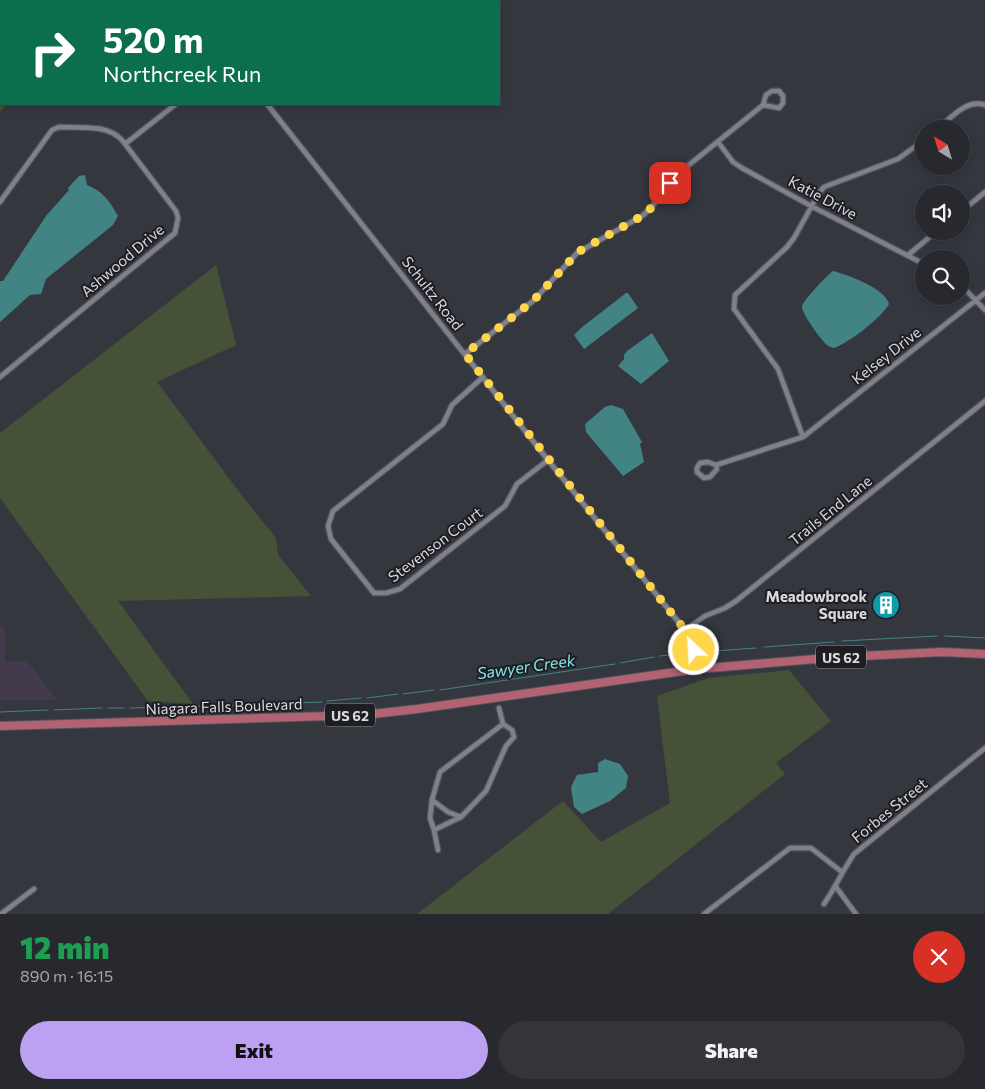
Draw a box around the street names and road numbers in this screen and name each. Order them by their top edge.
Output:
street label: Katie Drive [786,171,860,223]
street label: Ashwood Drive [77,220,167,300]
street label: Schultz Road [399,253,467,333]
street label: Kelsey Drive [848,322,924,388]
street label: Trails End Lane [785,471,875,549]
street label: Stevenson Court [384,503,486,585]
road number: US 62 [816,646,866,669]
street label: Niagara Falls Boulevard [145,694,303,718]
road number: US 62 [325,704,375,726]
street label: Forbes Street [848,774,930,846]

